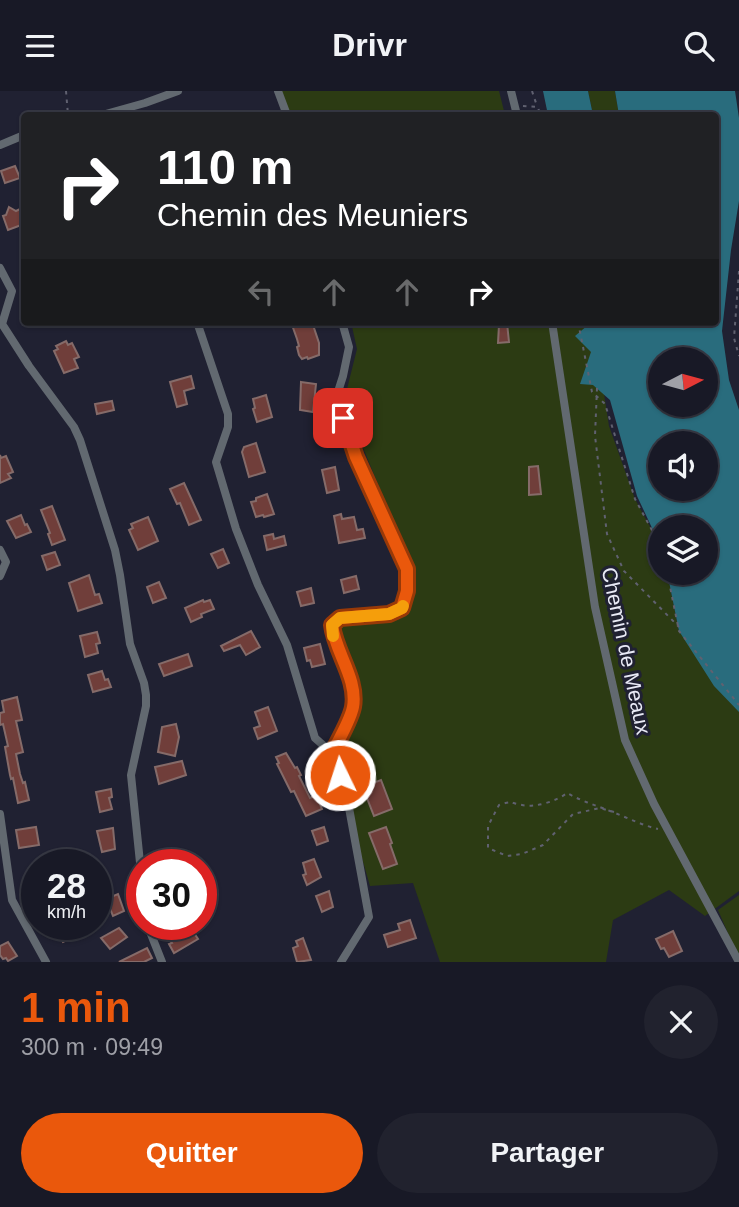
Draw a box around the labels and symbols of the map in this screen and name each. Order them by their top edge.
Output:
north arrow [648,347,718,417]
pin [313,388,373,448]
street label: Chemin de Meaux [598,565,656,737]
position arrow [303,738,377,812]
speed limit sign: 30 [126,849,217,940]

